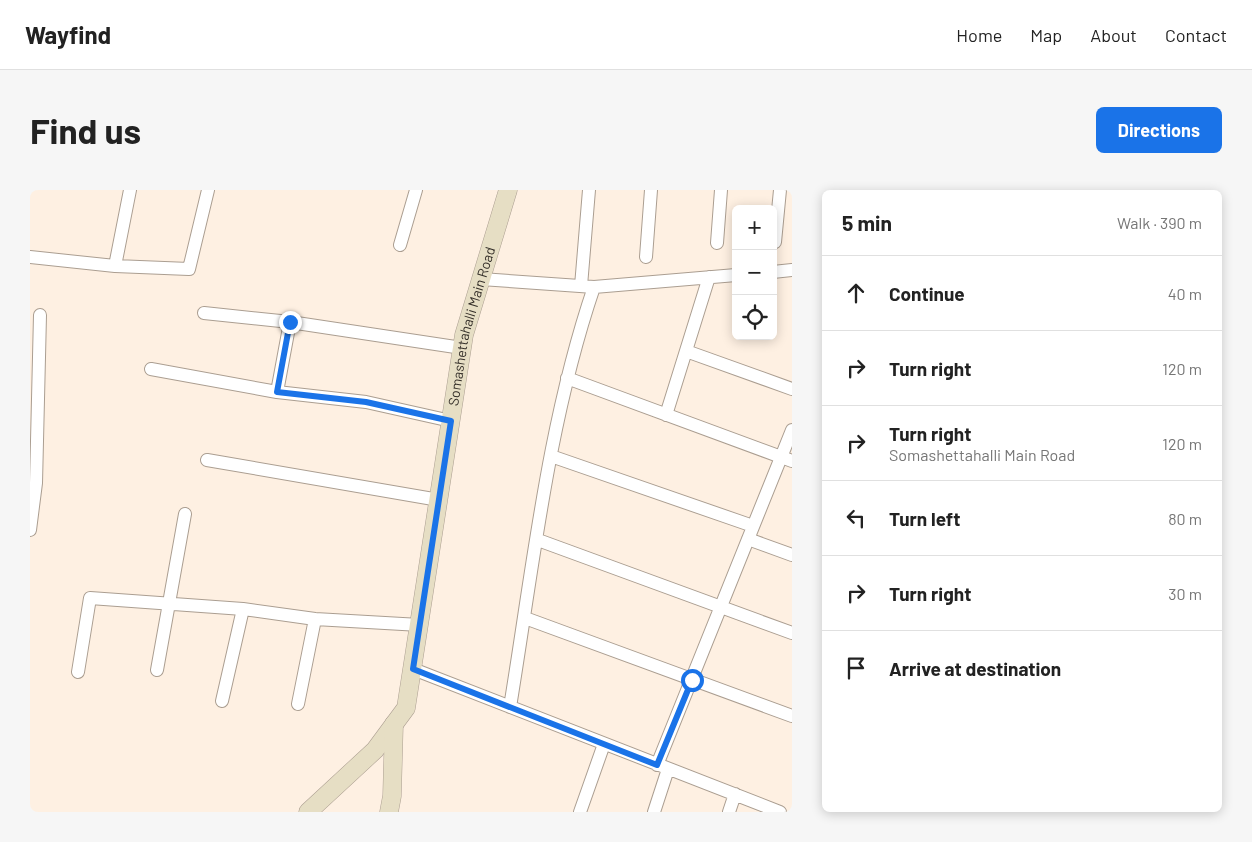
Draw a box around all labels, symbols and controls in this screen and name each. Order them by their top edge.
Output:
text: Wayfind [25,20,111,49]
text: Home [956,24,1002,46]
text: Map [1030,24,1062,46]
text: About [1090,24,1137,46]
text: Contact [1165,24,1227,46]
button: Directions [1096,107,1222,153]
text: Find us [30,109,141,151]
map controls [732,205,777,340]
button: + [732,205,777,250]
text: 5 min [842,210,892,235]
text: Walk · 390 m [1117,213,1202,232]
street label: Somashettahalli Main Road [444,245,498,407]
button: − [732,250,777,295]
icon: ahead [842,279,870,307]
text: Continue [889,282,965,305]
text: 40 m [1168,284,1202,303]
button: locate [732,295,777,340]
route end [279,311,302,334]
icon: right [842,354,870,382]
text: Turn right [889,357,971,380]
text: 120 m [1162,359,1202,378]
text: Turn right [889,422,971,445]
icon: right [842,429,870,457]
text: 120 m [1162,434,1202,453]
text: Somashettahalli Main Road [889,445,1075,464]
icon: left [842,504,870,532]
text: Turn left [889,507,960,530]
text: 80 m [1168,509,1202,528]
icon: right [842,579,870,607]
text: Turn right [889,582,971,605]
text: 30 m [1168,584,1202,603]
icon: arrive [842,654,870,682]
text: Arrive at destination [889,657,1061,680]
route start [681,669,704,692]

